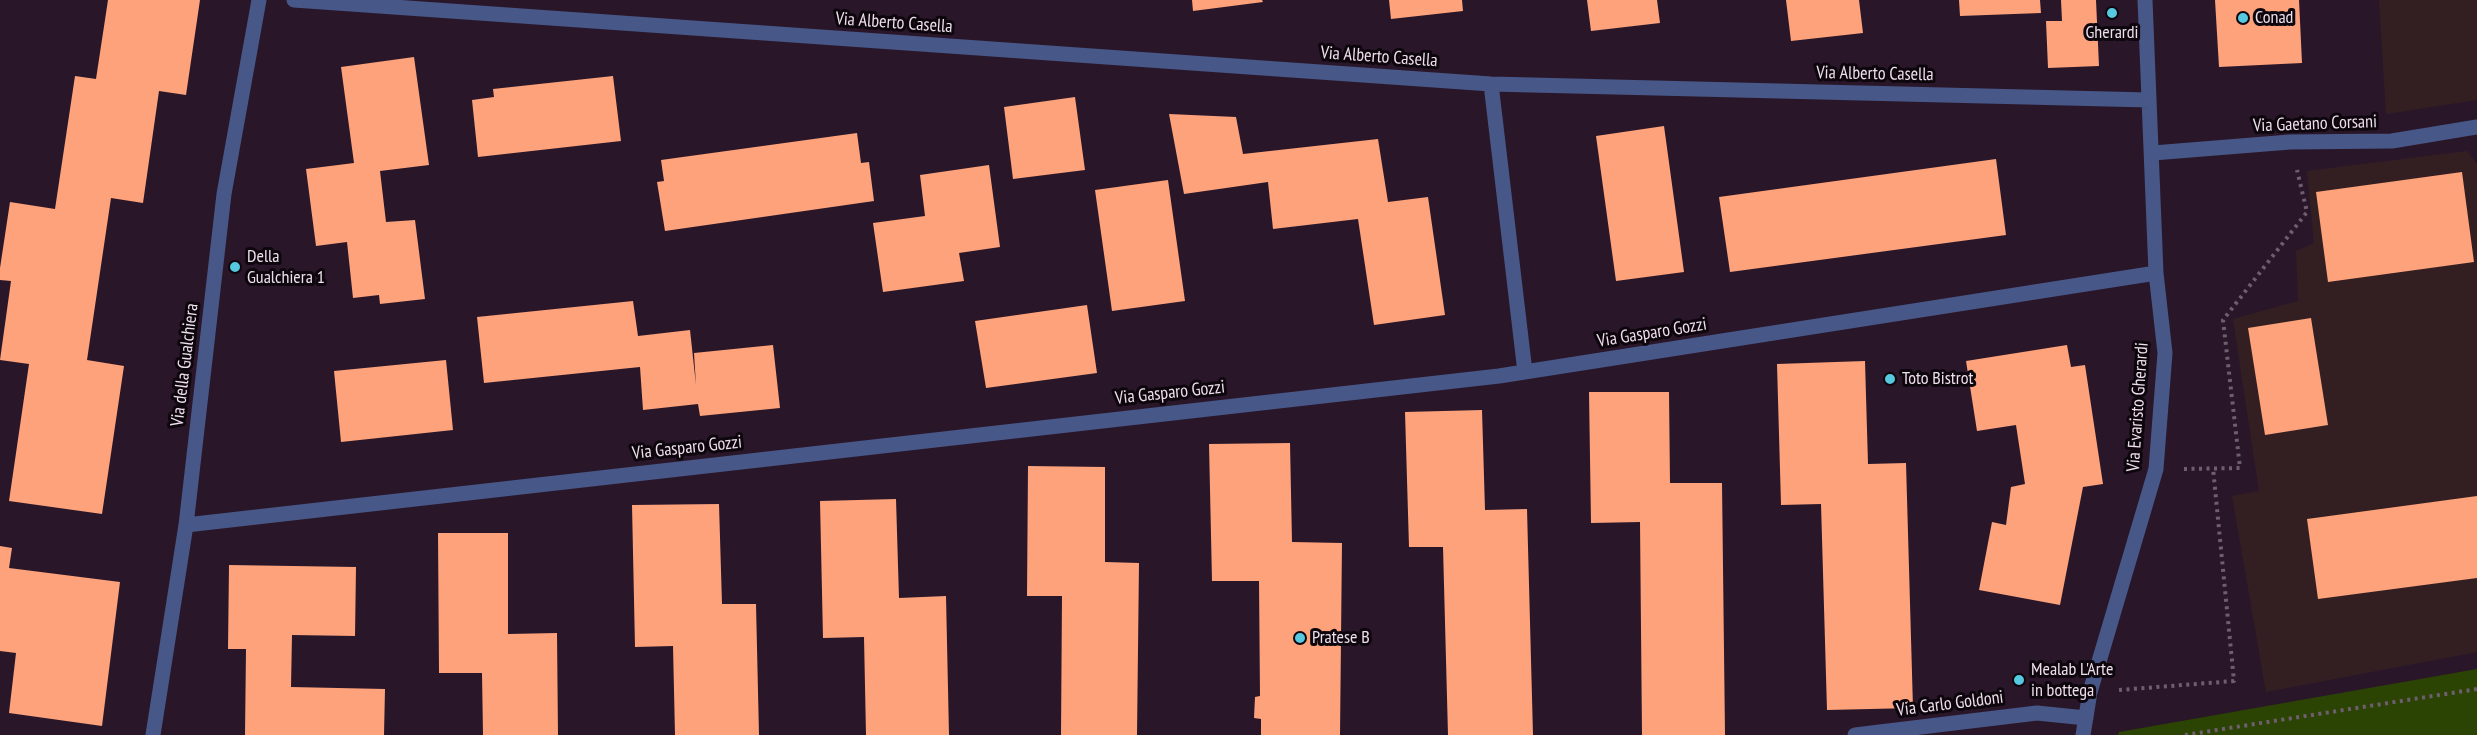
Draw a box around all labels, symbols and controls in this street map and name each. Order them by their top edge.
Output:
marker: Gherardi [2105,6,2119,20]
place label: Conad [2255,7,2293,29]
street label: Via Alberto Casella [835,8,953,38]
marker: Conad [2236,11,2250,25]
place label: Gherardi [2086,22,2138,44]
street label: Via Alberto Casella [1320,42,1438,72]
street label: Via Alberto Casella [1816,62,1934,86]
street label: Via Gaetano Corsani [2253,111,2377,137]
place label: Della Gualchiera 1 [247,246,325,288]
marker: Della Gualchiera 1 [228,260,242,274]
street label: Via della Gualchiera [167,302,203,428]
street label: Via Gasparo Gozzi [1596,314,1708,352]
street label: Via Evaristo Gherardi [2123,342,2153,472]
place label: Toto Bistrot [1902,368,1973,390]
marker: Toto Bistrot [1883,372,1897,386]
street label: Via Gasparo Gozzi [1114,376,1226,410]
street label: Via Gasparo Gozzi [631,431,743,465]
place label: Pratese B [1312,627,1370,649]
marker: Pratese B [1293,631,1307,645]
place label: Mealab L'Arte in bottega [2031,659,2113,702]
marker: Mealab L'Arte in bottega [2012,673,2026,687]
street label: Via Carlo Goldoni [1895,687,2005,721]

